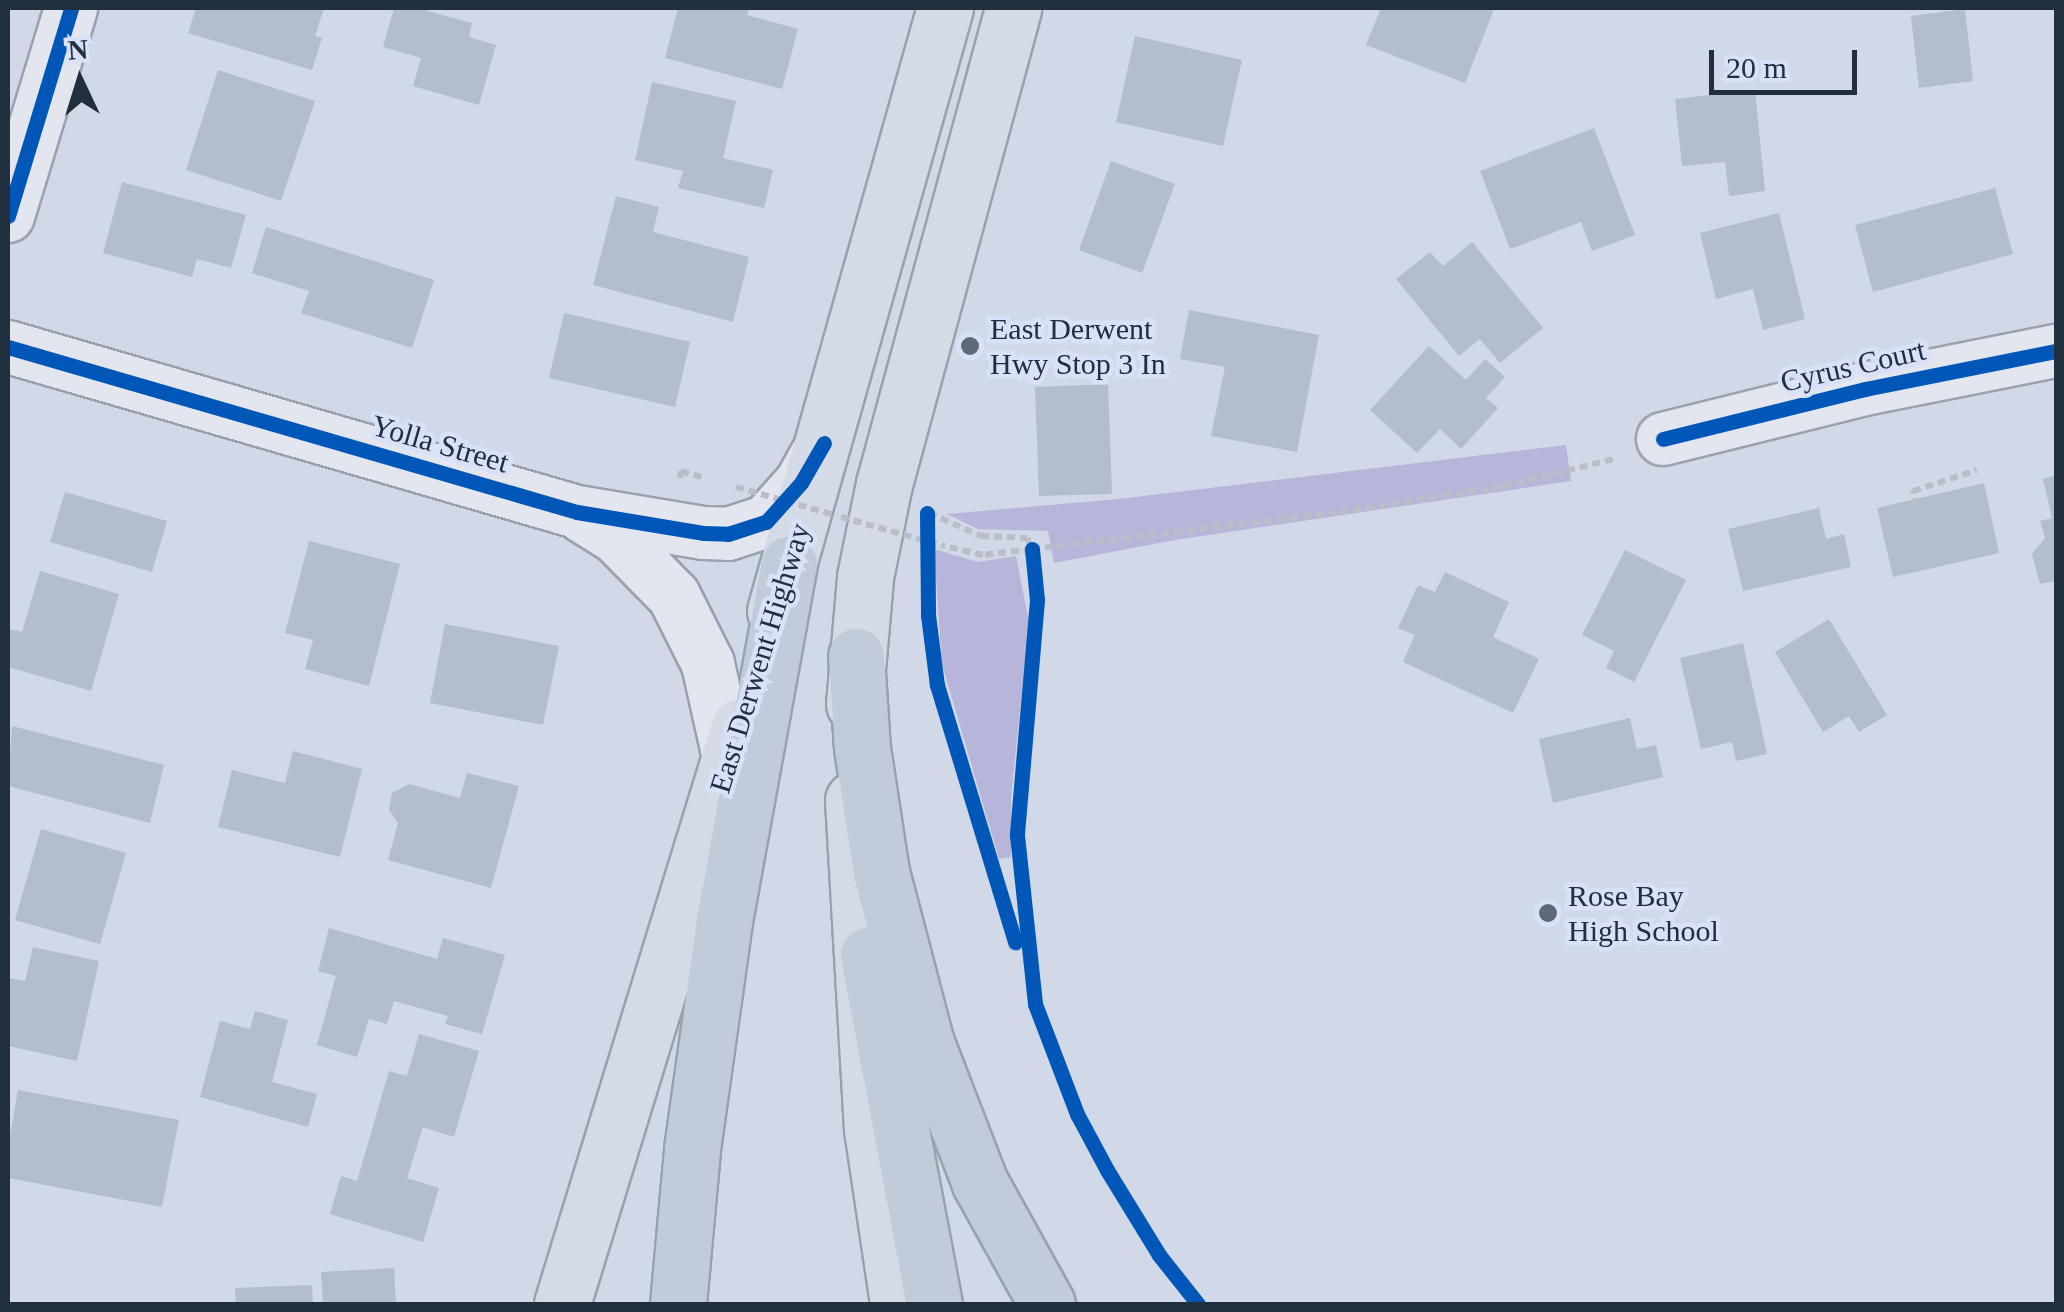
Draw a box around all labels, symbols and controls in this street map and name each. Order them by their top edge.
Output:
north arrow [30,30,130,130]
scale bar [1714,30,1862,92]
text: N [67,33,89,66]
text: 20 m [1726,51,1787,84]
place label: East Derwent Hwy Stop 3 In [990,311,1166,382]
street label: Cyrus Court [1777,332,1929,400]
marker: East Derwent Hwy Stop 3 In [959,335,981,357]
street label: Yolla Street [367,407,513,481]
street label: East Derwent Highway [702,519,818,797]
place label: Rose Bay High School [1568,878,1719,948]
marker: Rose Bay High School [1537,902,1559,924]

